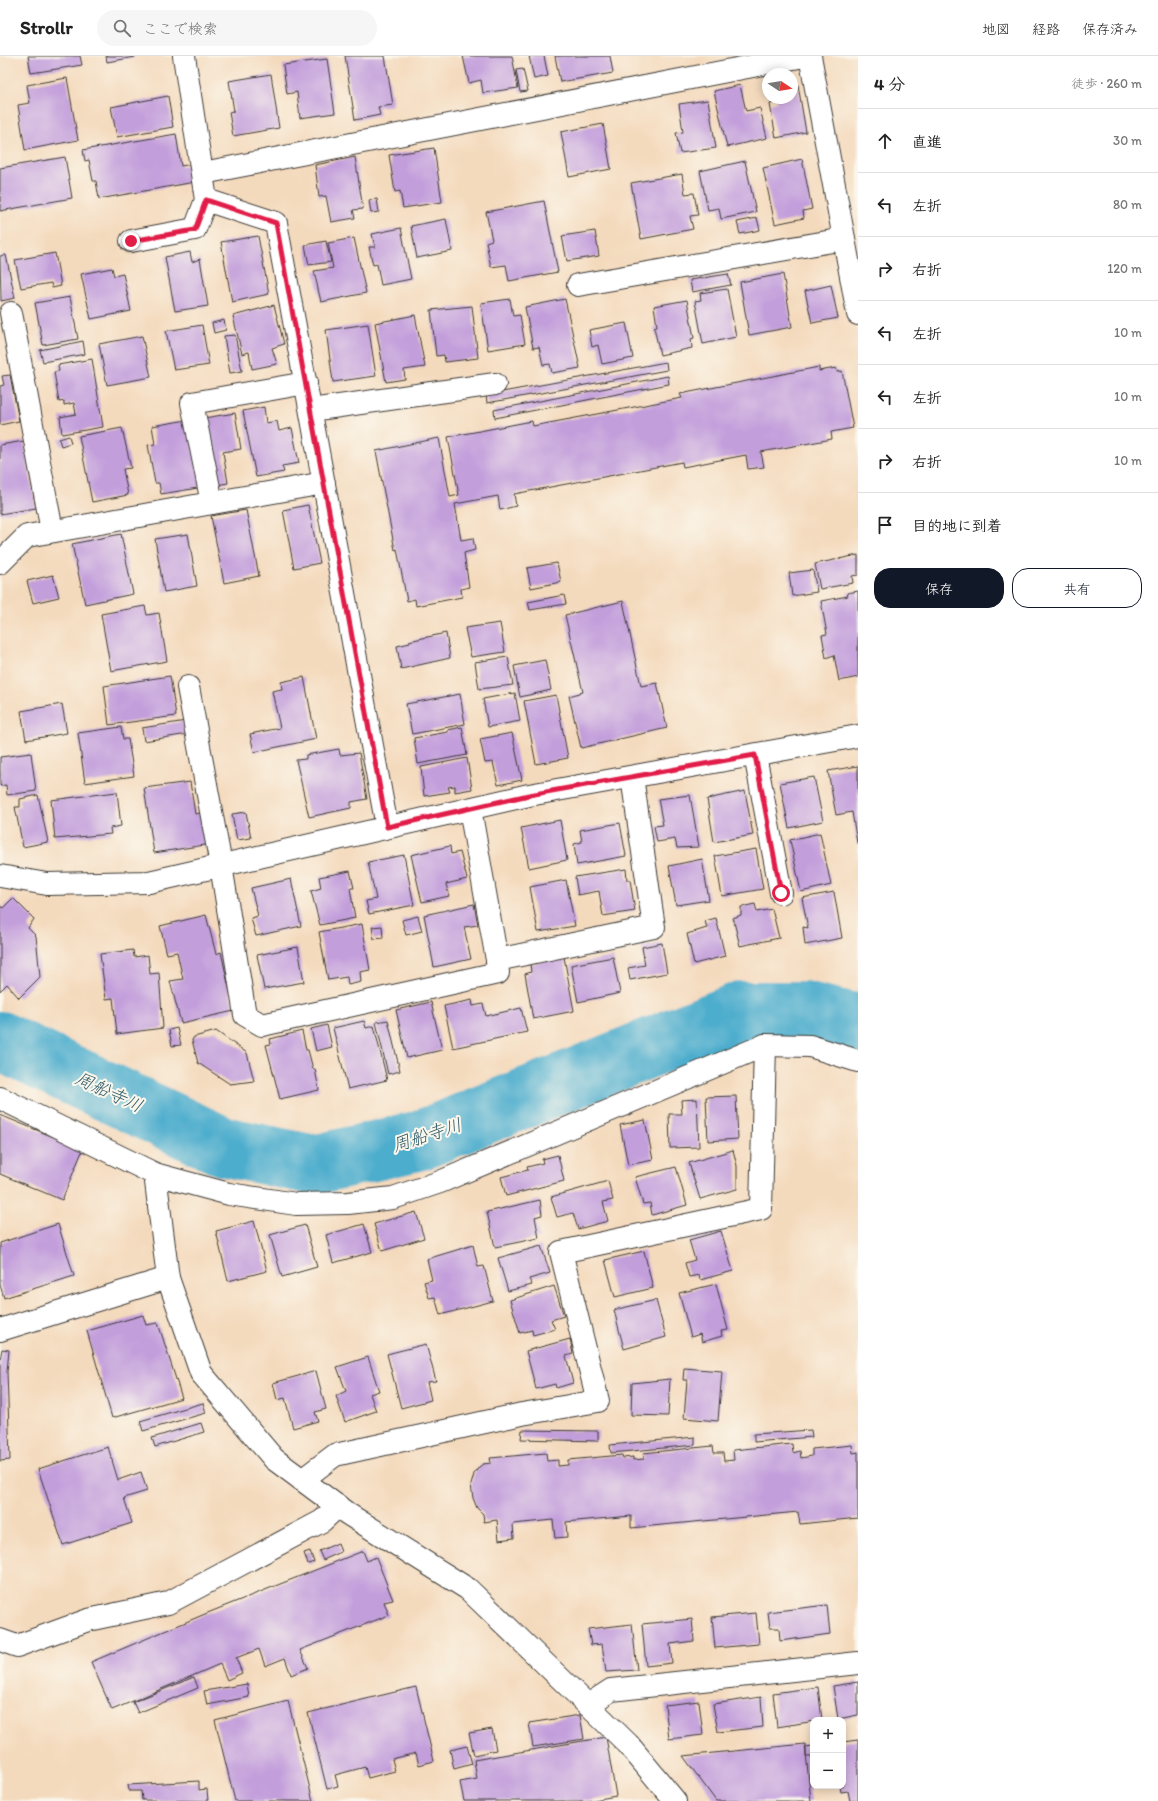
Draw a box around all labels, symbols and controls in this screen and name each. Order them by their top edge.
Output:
search box [97,10,377,46]
text: Strollr [20,16,73,39]
icon: search [111,17,133,39]
text: ここで検索 [143,20,218,38]
text: 地図 [982,21,1010,38]
text: 経路 [1032,21,1060,38]
text: 保存済み [1082,21,1138,38]
north arrow [762,68,798,104]
text: 4 分 [874,74,905,94]
text: 徒歩 · 260 m [1071,76,1142,91]
icon: ahead [874,130,896,152]
text: 直進 [912,133,942,151]
text: 30 m [1113,133,1142,148]
icon: left [874,194,896,216]
text: 左折 [912,197,942,215]
text: 80 m [1113,197,1142,212]
route end [122,232,140,250]
icon: right [874,258,896,280]
text: 右折 [912,261,942,279]
text: 120 m [1107,261,1142,276]
icon: left [874,322,896,344]
text: 左折 [912,325,942,343]
text: 10 m [1114,325,1142,340]
icon: left [874,386,896,408]
text: 左折 [912,389,942,407]
text: 10 m [1114,389,1142,404]
icon: right [874,450,896,472]
text: 右折 [912,453,942,471]
text: 10 m [1114,453,1142,468]
icon: arrive [874,514,896,536]
text: 目的地に到着 [912,517,1002,535]
button: 保存 [874,568,1004,608]
button: 共有 [1012,568,1142,608]
route start [772,884,790,902]
water label: 周船寺川 [72,1067,146,1117]
water label: 周船寺川 [389,1113,465,1157]
map controls [810,1717,846,1789]
button: + [810,1717,846,1753]
button: − [810,1753,846,1789]

